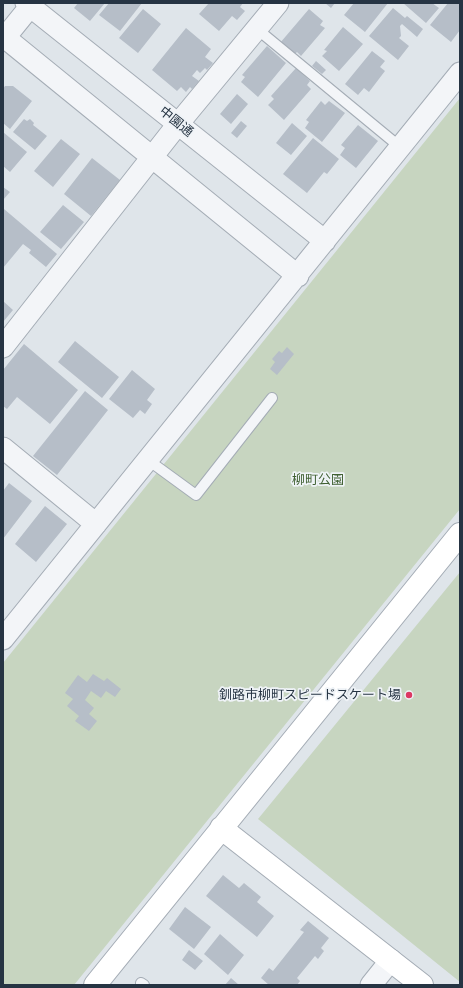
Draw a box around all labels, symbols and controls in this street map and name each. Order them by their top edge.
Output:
street label: 中園通 [156,104,196,140]
park label: 柳町公園 [292,472,344,488]
place label: 釧路市柳町スピードスケート場 [219,687,401,703]
marker: 釧路市柳町スピードスケート場 [404,690,414,700]

